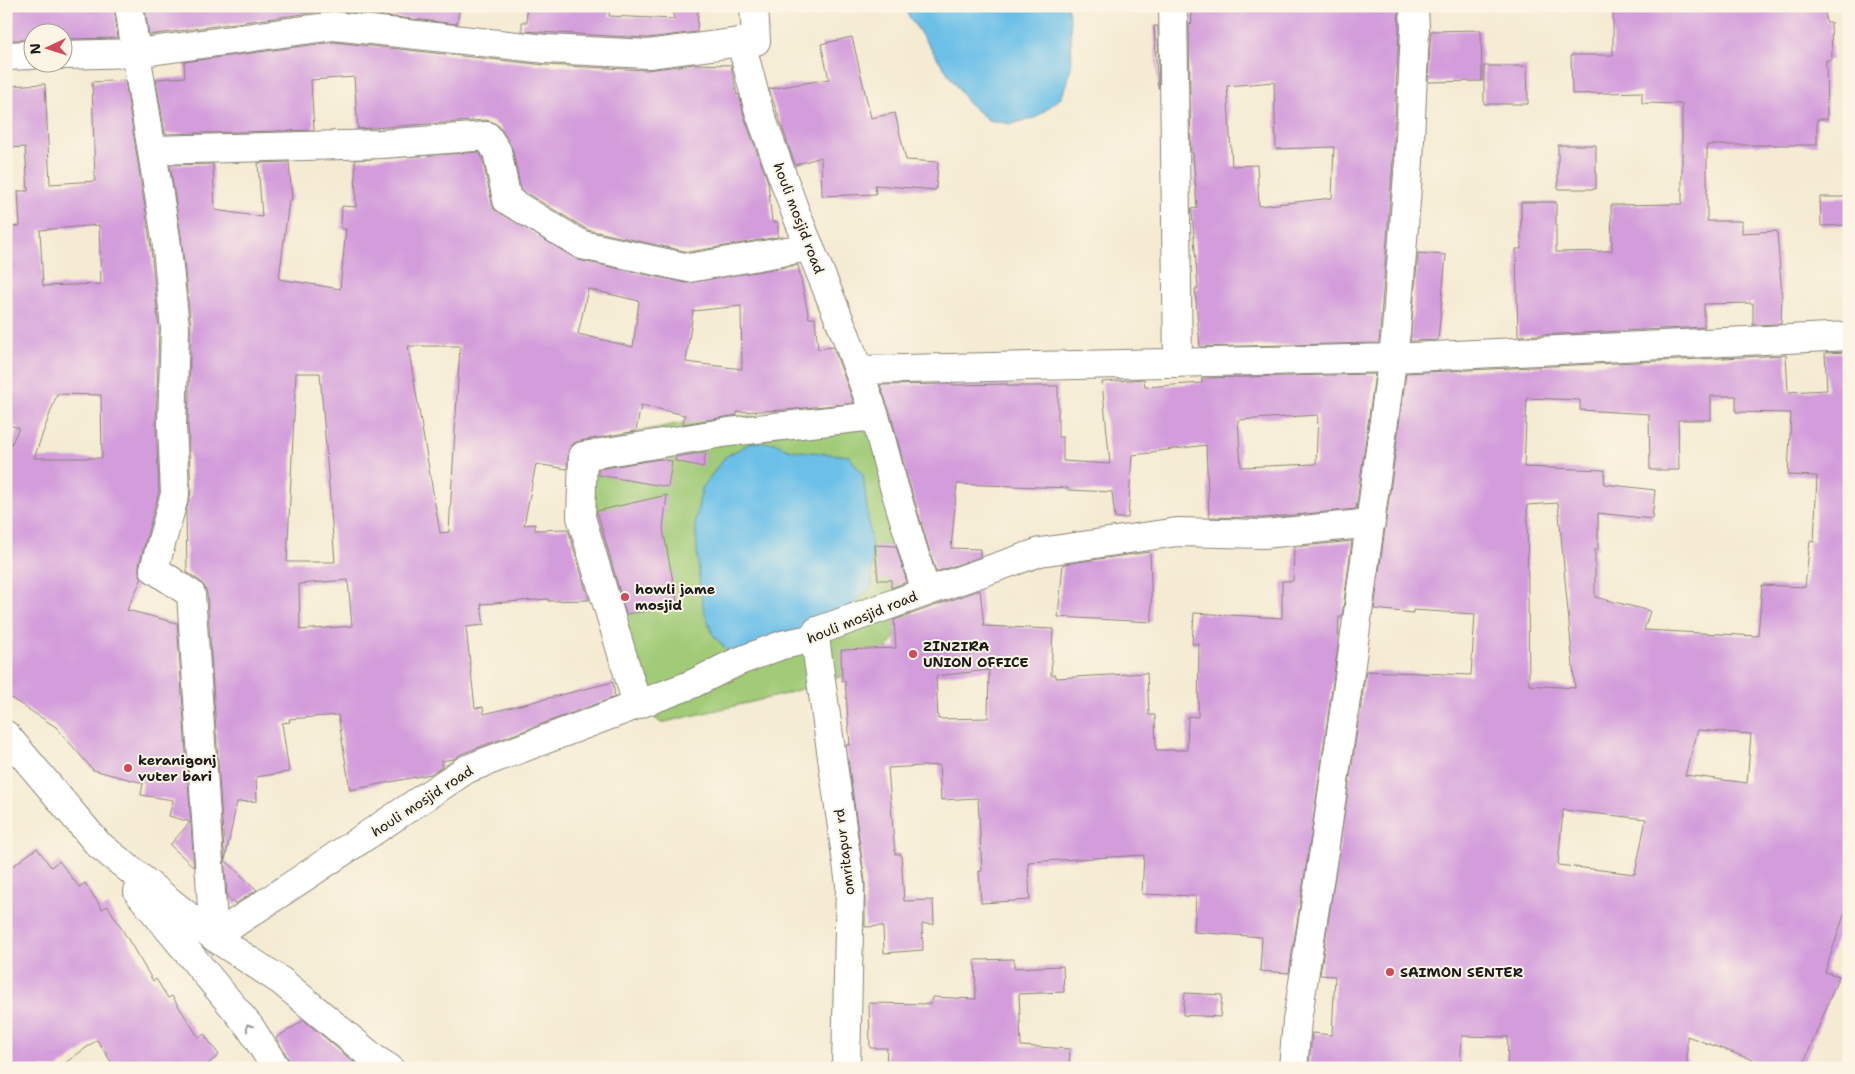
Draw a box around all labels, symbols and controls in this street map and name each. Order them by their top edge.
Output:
north arrow [22,22,72,72]
text: N [26,43,44,55]
street label: houli mosjid road [769,160,829,276]
place label: howli jame mosjid [635,580,715,614]
street label: houli mosjid road [804,587,920,647]
marker: howli jame mosjid [619,591,631,603]
place label: ZINZIRA UNION OFFICE [923,637,1029,671]
marker: ZINZIRA UNION OFFICE [907,648,919,660]
place label: keranigonj vuter bari [138,751,216,785]
street label: houli mosjid road [368,761,476,841]
marker: keranigonj vuter bari [122,762,134,774]
street label: omritapur rd [830,808,858,896]
place label: SAIMON SENTER [1400,963,1524,981]
marker: SAIMON SENTER [1384,966,1396,978]
one-way arrow [247,1024,255,1033]

